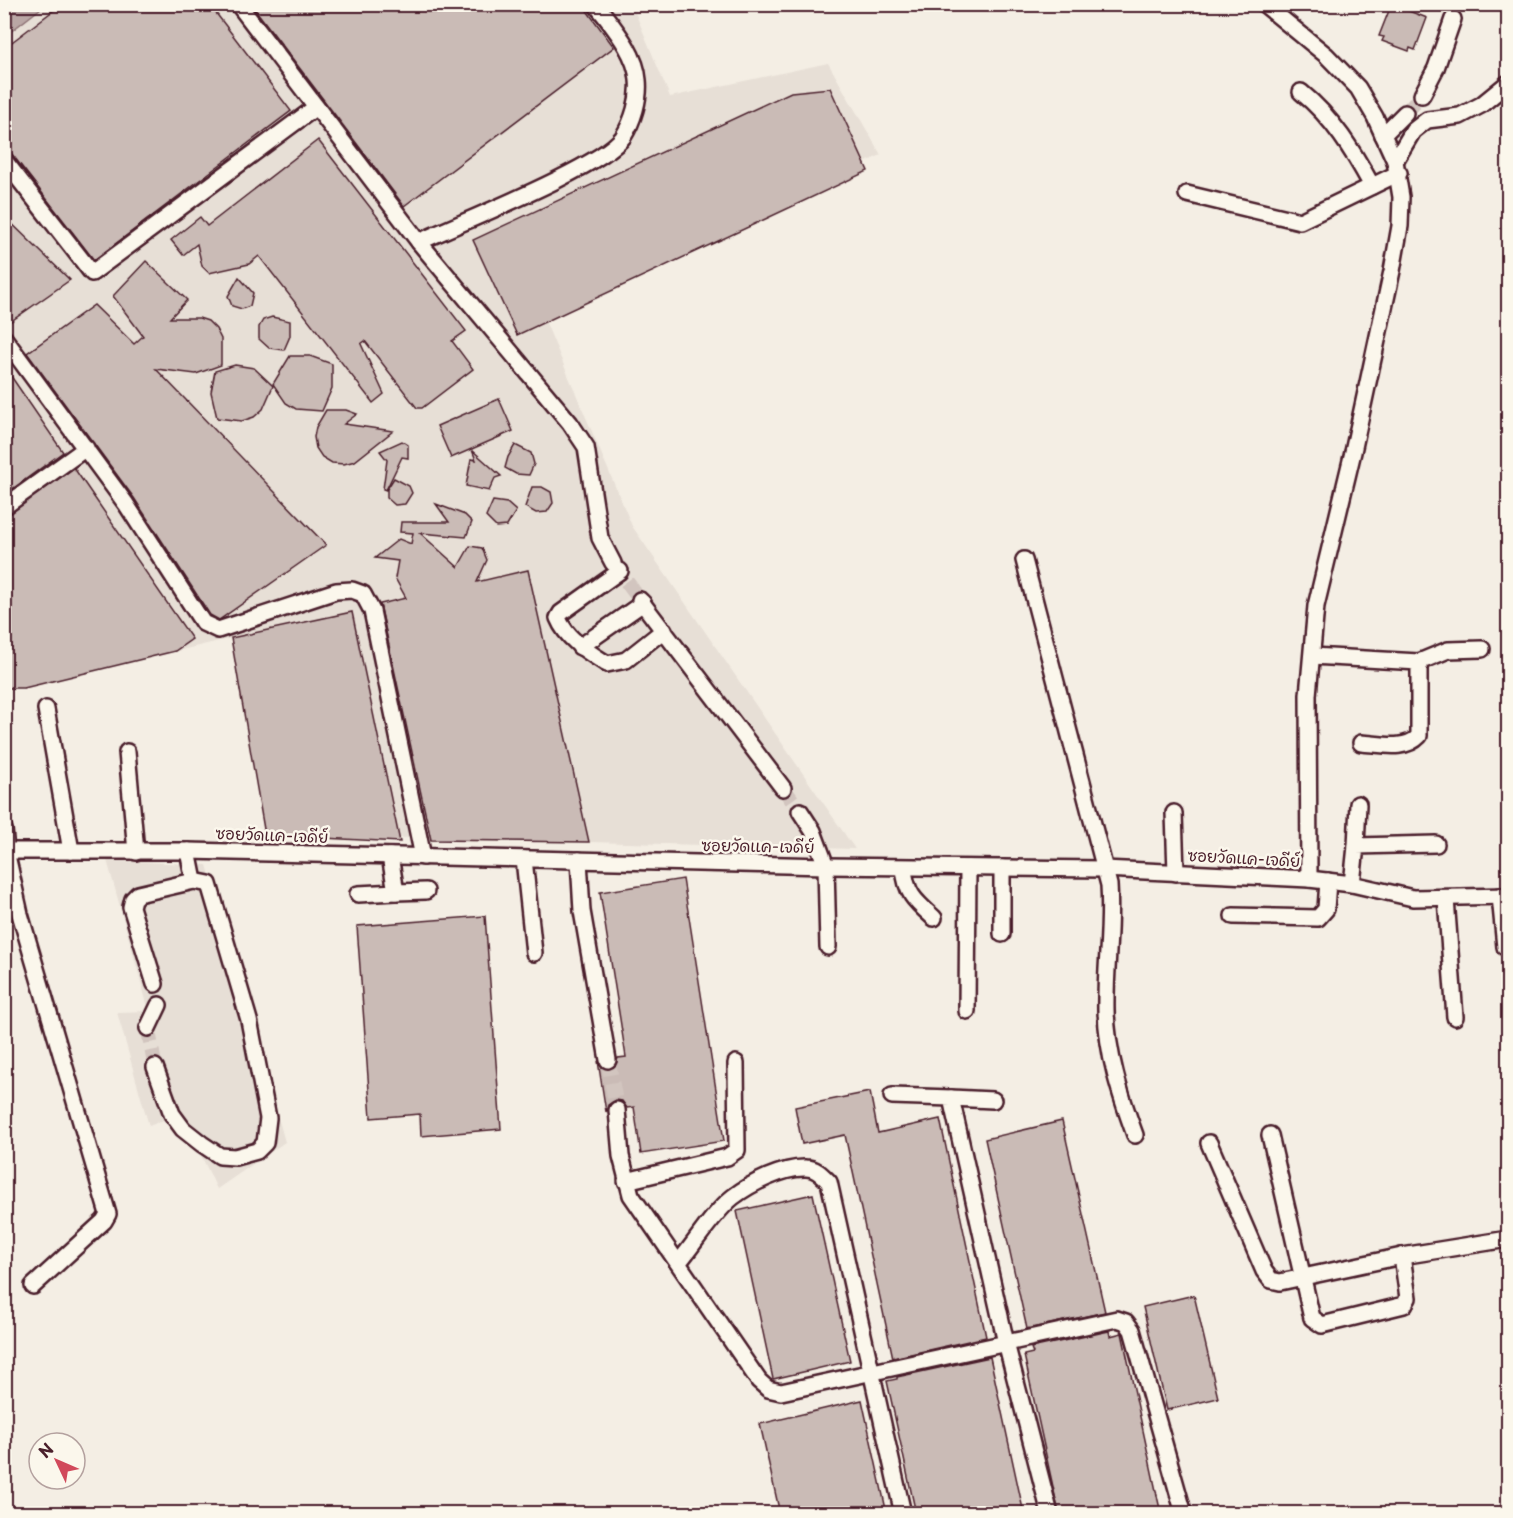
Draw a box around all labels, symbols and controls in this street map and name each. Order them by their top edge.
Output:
street label: ซอยวัดแค-เจดีย์ [215,820,329,848]
street label: ซอยวัดแค-เจดีย์ [701,832,815,858]
street label: ซอยวัดแค-เจดีย์ [1187,842,1301,872]
north arrow [27,1431,87,1491]
text: N [32,1437,59,1463]

